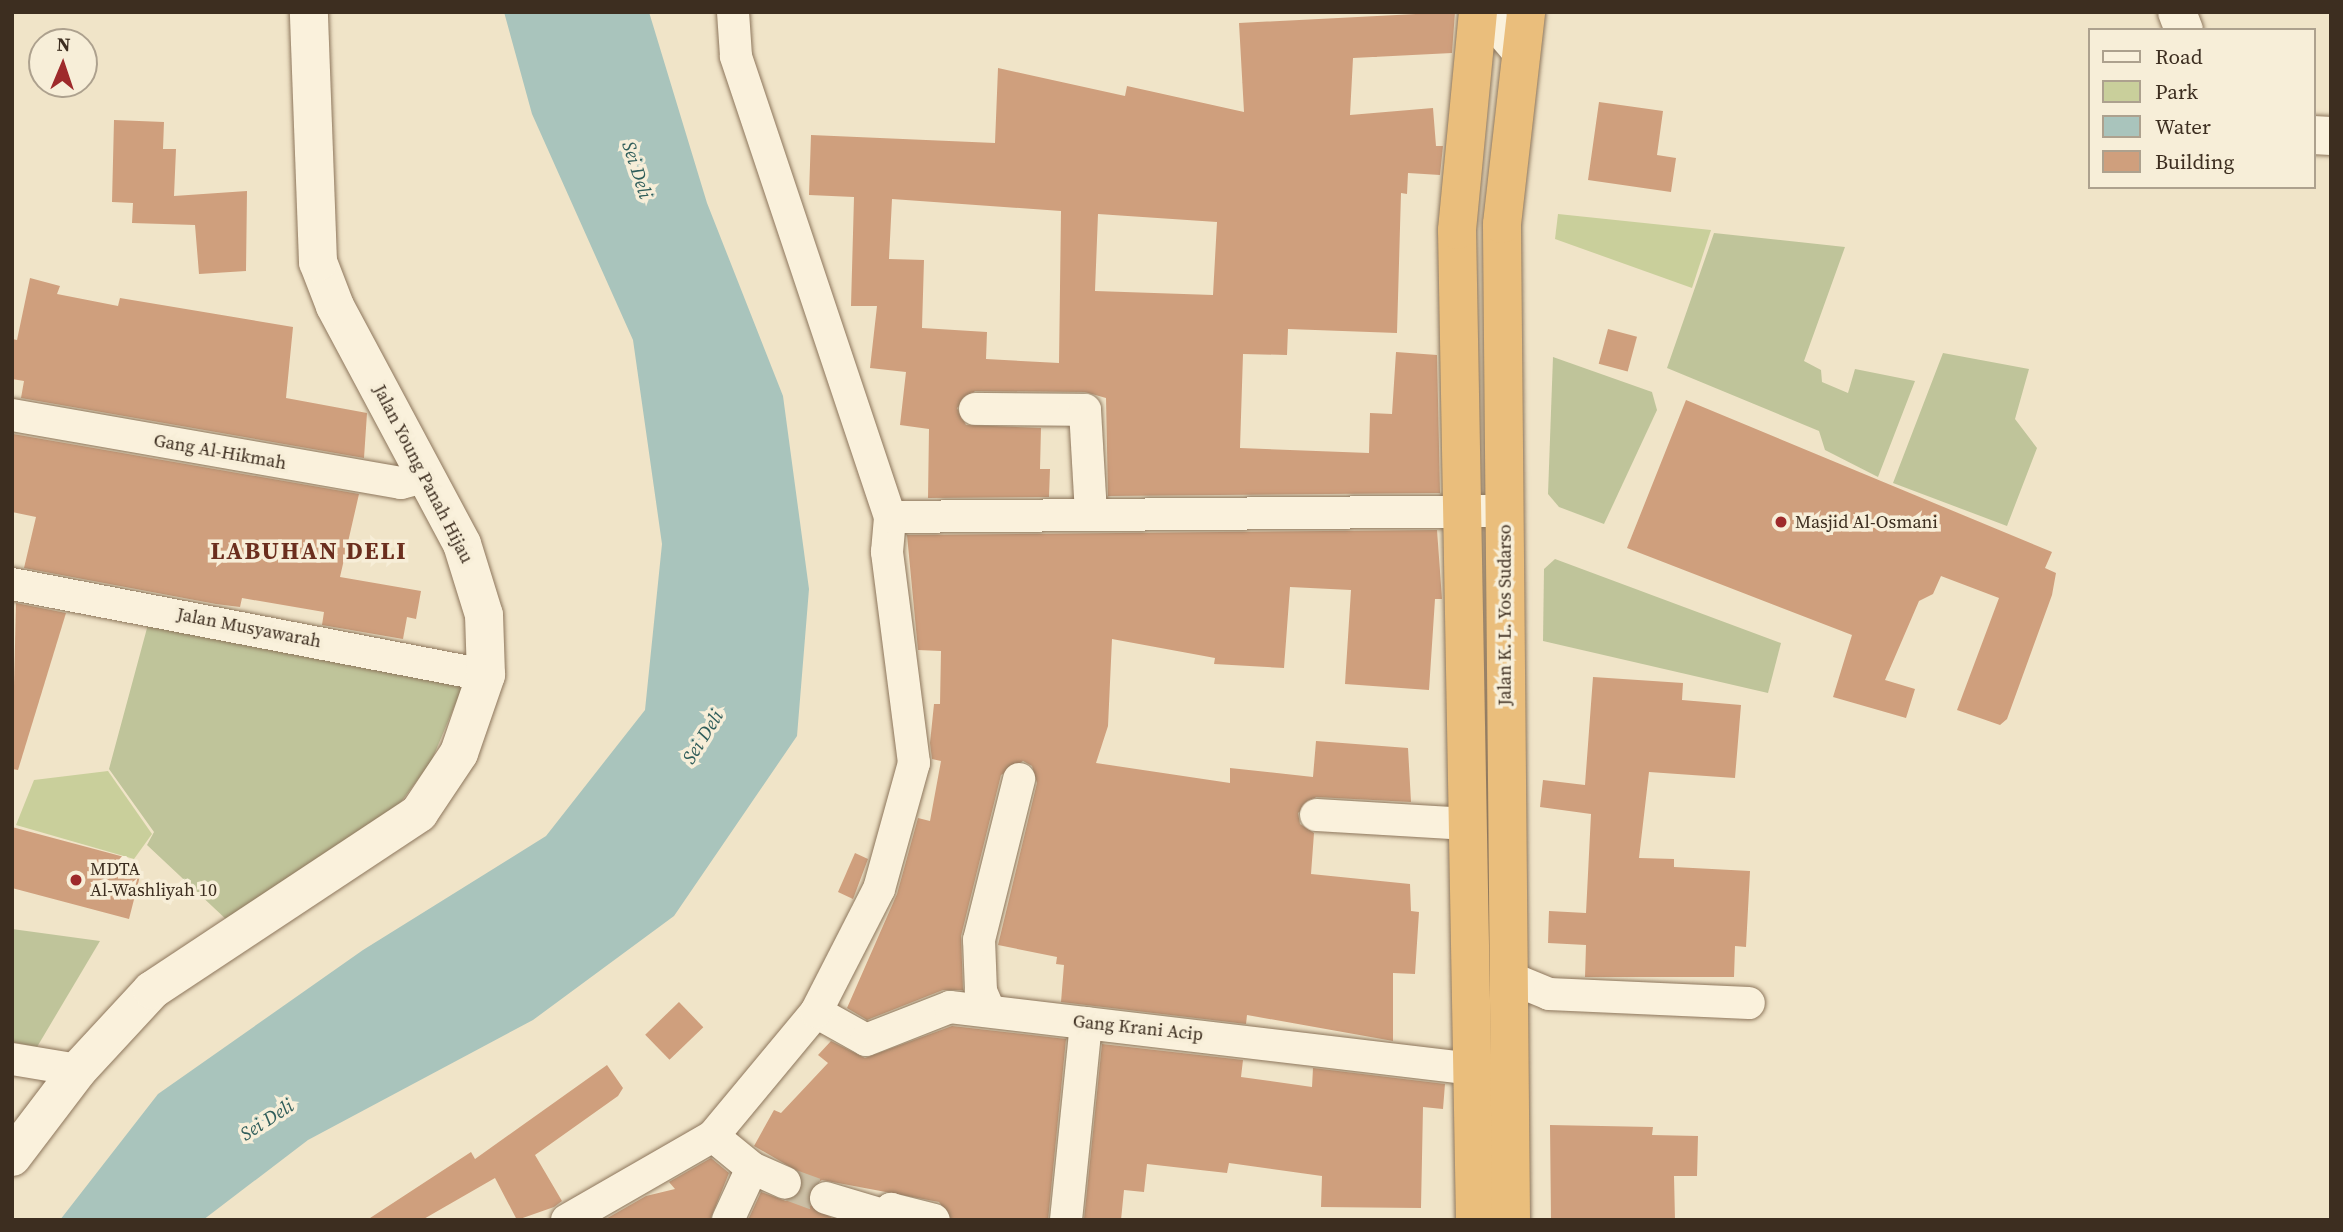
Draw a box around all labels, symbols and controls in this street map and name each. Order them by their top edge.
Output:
north arrow [28,28,98,98]
legend [2088,28,2315,189]
text: N [56,31,71,57]
text: Road [2155,42,2203,71]
text: Park [2155,77,2198,106]
text: Water [2155,112,2211,141]
water label: Sei Deli [617,138,657,202]
text: Building [2155,147,2234,176]
street label: Jalan Young Panah Hijau [368,381,478,567]
street label: Gang Al-Hikmah [152,430,288,474]
place label: Masjid Al-Osmani [1795,511,1938,533]
marker: Masjid Al-Osmani [1773,514,1789,530]
street label: Jalan K. L. Yos Sudarso [1494,524,1516,706]
district label: LABUHAN DELI [212,537,406,565]
street label: Jalan Musyawarah [175,603,323,653]
water label: Sei Deli [678,706,728,768]
place label: MDTA Al-Washliyah 10 [90,859,217,902]
marker: MDTA Al-Washliyah 10 [68,872,84,888]
street label: Gang Krani Acip [1072,1010,1204,1046]
water label: Sei Deli [236,1094,298,1146]

